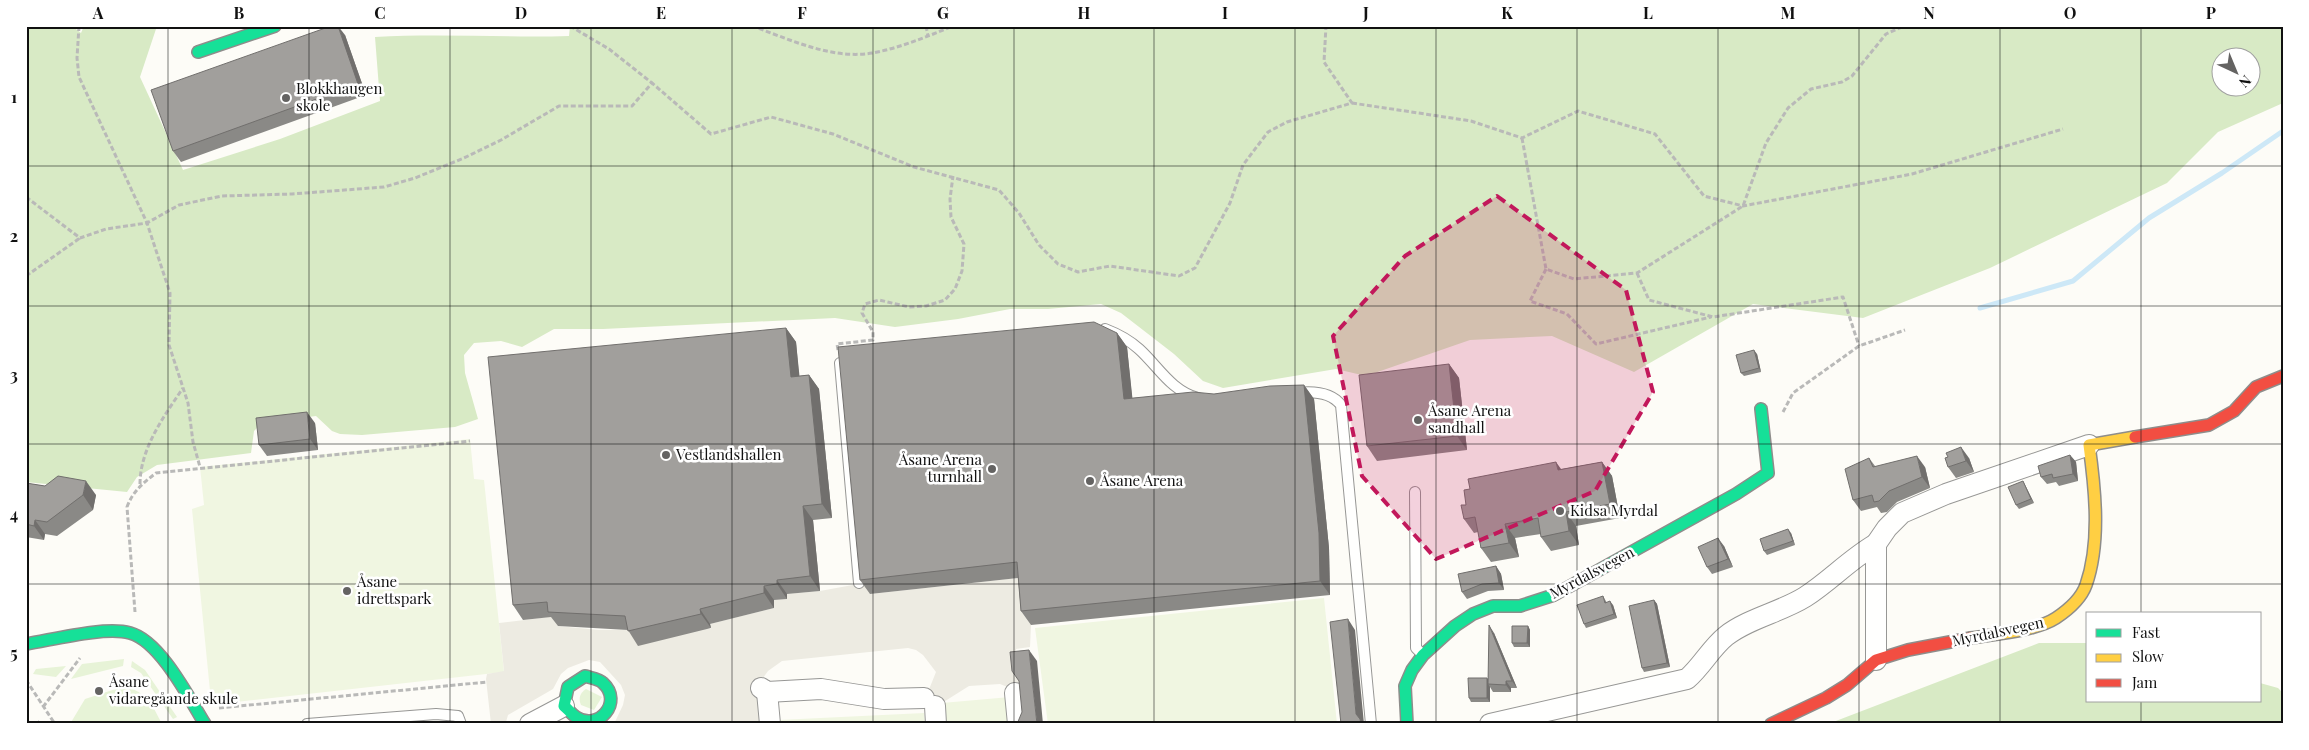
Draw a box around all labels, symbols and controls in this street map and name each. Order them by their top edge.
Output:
text: A [92,2,104,23]
text: B [234,2,245,23]
text: C [374,2,386,23]
text: D [515,2,527,23]
text: E [656,2,666,23]
text: F [797,2,807,23]
text: G [937,2,949,23]
text: H [1078,2,1091,23]
text: I [1222,2,1228,23]
text: J [1362,2,1369,23]
text: K [1501,2,1513,23]
text: L [1643,2,1653,23]
text: M [1781,2,1796,23]
text: N [1923,2,1935,23]
text: O [2064,2,2076,23]
text: P [2206,2,2216,23]
north arrow [2212,48,2262,98]
text: N [2235,71,2256,92]
place label: Blokkhaugen skole [296,78,382,115]
text: 1 [11,86,17,107]
marker: Blokkhaugen skole [280,92,292,104]
text: 2 [10,225,18,246]
text: 3 [10,364,18,385]
place label: Åsane Arena sandhall [1427,400,1512,437]
marker: Åsane Arena sandhall [1412,414,1424,426]
place label: Vestlandshallen [675,444,782,464]
marker: Vestlandshallen [660,449,672,461]
place label: Åsane Arena turnhall [898,449,983,486]
marker: Åsane Arena turnhall [986,463,998,475]
place label: Åsane Arena [1099,470,1184,490]
marker: Åsane Arena [1084,475,1096,487]
place label: Kidsa Myrdal [1570,500,1658,520]
text: 4 [10,503,18,524]
marker: Kidsa Myrdal [1554,505,1566,517]
street label: Myrdalsvegen [1546,541,1637,603]
place label: Åsane idrettspark [356,571,432,608]
marker: Åsane idrettspark [341,585,353,597]
street label: Myrdalsvegen [1950,612,2045,650]
legend [2086,612,2262,702]
text: Fast [2132,622,2161,642]
text: 5 [10,642,18,663]
text: Slow [2132,646,2164,666]
place label: Åsane vidaregåande skule [108,671,238,708]
text: Jam [2131,672,2158,692]
marker: Åsane vidaregåande skule [93,685,105,697]

